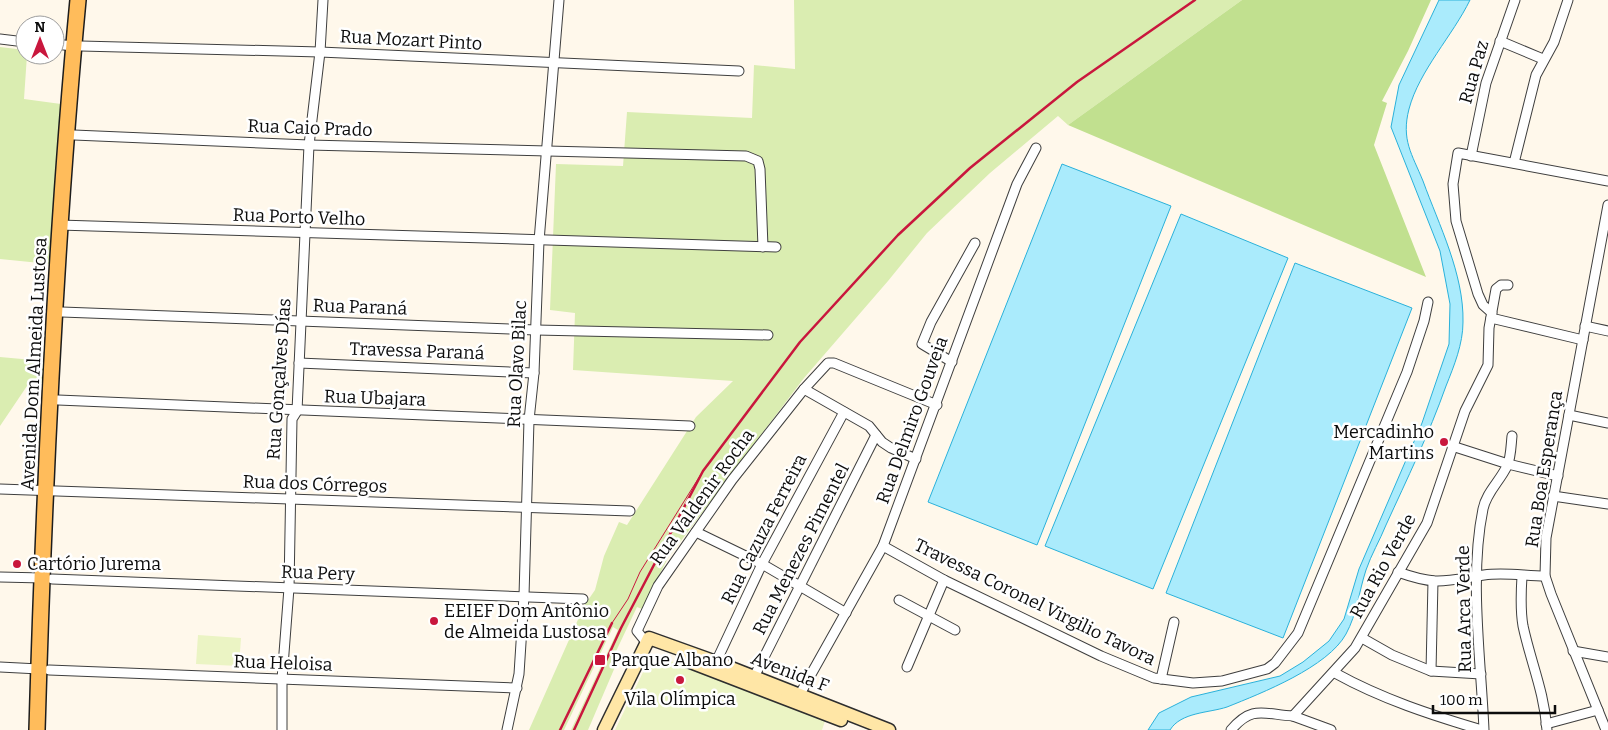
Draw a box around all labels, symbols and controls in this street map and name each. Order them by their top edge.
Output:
north arrow [15,15,65,65]
text: N [35,19,46,36]
street label: Rua Mozart Pinto [339,25,483,55]
street label: Rua Paz [1454,38,1494,106]
street label: Rua Caio Prado [247,115,373,141]
street label: Rua Porto Velho [232,204,366,230]
street label: Avenida Dom Almeida Lustosa [16,237,52,491]
street label: Rua Paraná [312,294,408,320]
street label: Rua Gonçalves Días [262,297,296,461]
street label: Rua Olavo Bilac [503,300,531,428]
street label: Rua Delmiro Gouveia [871,333,953,507]
street label: Travessa Paraná [349,338,485,364]
street label: Rua Ubajara [324,385,426,411]
street label: Rua Boa Esperança [1521,389,1567,549]
place label: Mercadinho Martins [1333,421,1434,464]
street label: Rua Valdenir Rocha [645,425,759,569]
marker: Mercadinho Martins [1438,436,1450,448]
street label: Rua Cazuza Ferreira [717,450,812,608]
street label: Rua Menezes Pimentel [748,460,854,638]
street label: Rua dos Córregos [242,470,388,498]
street label: Rua Rio Verde [1345,510,1421,622]
street label: Travessa Coronel Virgilio Tavora [911,534,1159,670]
street label: Rua Arca Verde [1452,545,1476,673]
place label: Cartório Jurema [27,553,161,575]
marker: Cartório Jurema [11,558,23,570]
street label: Rua Pery [281,561,356,585]
place label: EEIEF Dom Antônio de Almeida Lustosa [444,600,609,643]
marker: EEIEF Dom Antônio de Almeida Lustosa [428,615,440,627]
street label: Avenida F [748,647,832,697]
place label: Parque Albano [611,649,733,671]
street label: Rua Heloisa [233,650,333,676]
marker: Parque Albano [593,653,607,667]
marker: Vila Olímpica [674,674,686,686]
scale bar [1433,682,1556,714]
place label: Vila Olímpica [624,688,736,710]
text: 100 m [1440,691,1483,709]

